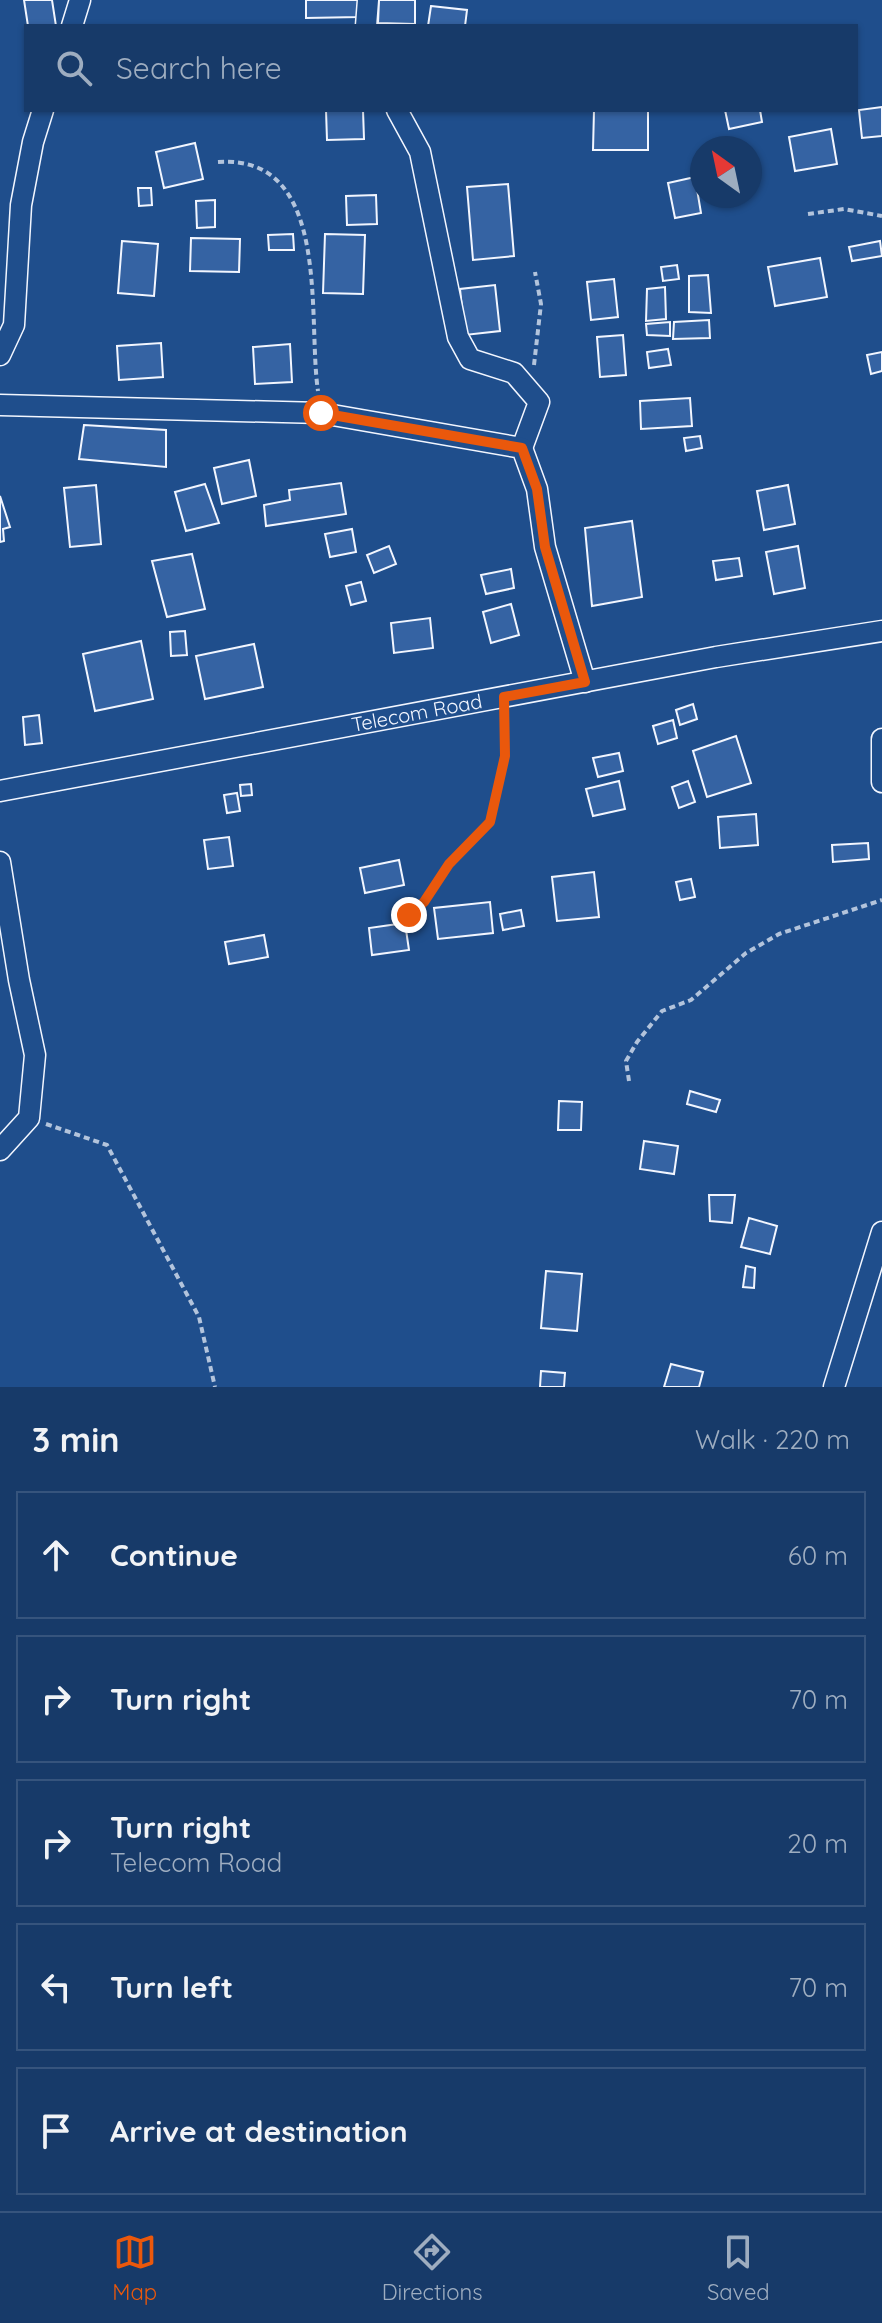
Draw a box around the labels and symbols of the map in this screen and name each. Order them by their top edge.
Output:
north arrow [690,136,762,208]
route start [303,395,339,431]
street label: Telecom Road [349,688,484,737]
route end [391,897,427,933]

